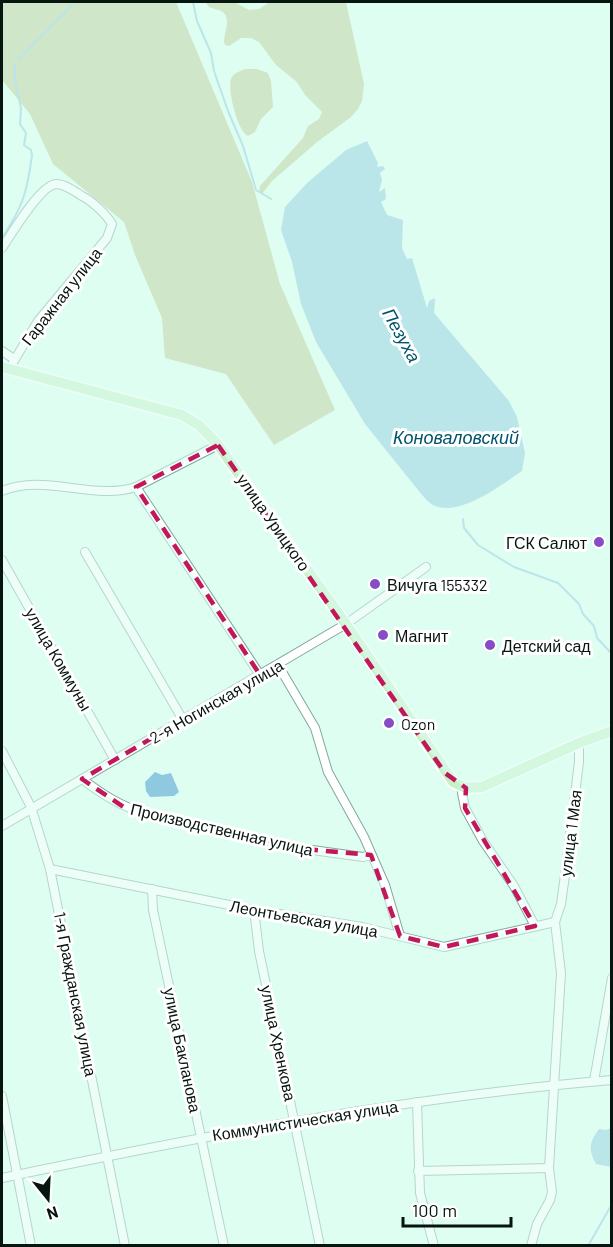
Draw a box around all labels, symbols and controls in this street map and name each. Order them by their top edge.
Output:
street label: Гаражная улица [17,243,105,349]
water label: Пезуха [378,304,426,366]
water label: Коноваловский [393,426,519,448]
street label: улица Урицкого [233,470,315,574]
place label: ГСК Салют [506,533,588,552]
marker: ГСК Салют [592,535,606,549]
place label: Вичуга 155332 [387,575,488,594]
marker: Вичуга 155332 [368,577,382,591]
street label: улица Коммуны [22,604,96,714]
place label: Магнит [395,626,449,645]
marker: Магнит [376,628,390,642]
place label: Детский сад [502,636,591,655]
marker: Детский сад [483,638,497,652]
street label: 2-я Ногинская улица [146,655,286,747]
place label: Ozon [401,714,435,733]
marker: Ozon [382,716,396,730]
street label: улица 1 Мая [555,789,585,877]
street label: Производственная улица [129,799,315,859]
street label: Леонтьевская улица [228,896,380,940]
street label: 1-я Гражданская улица [51,910,101,1078]
street label: улица Хренкова [257,983,301,1103]
street label: улица Бакланова [161,986,206,1114]
street label: Коммунистическая улица [211,1096,399,1144]
north arrow [18,1169,78,1229]
scale bar [403,1190,511,1228]
text: 100 m [412,1199,457,1221]
text: N [45,1203,61,1224]

